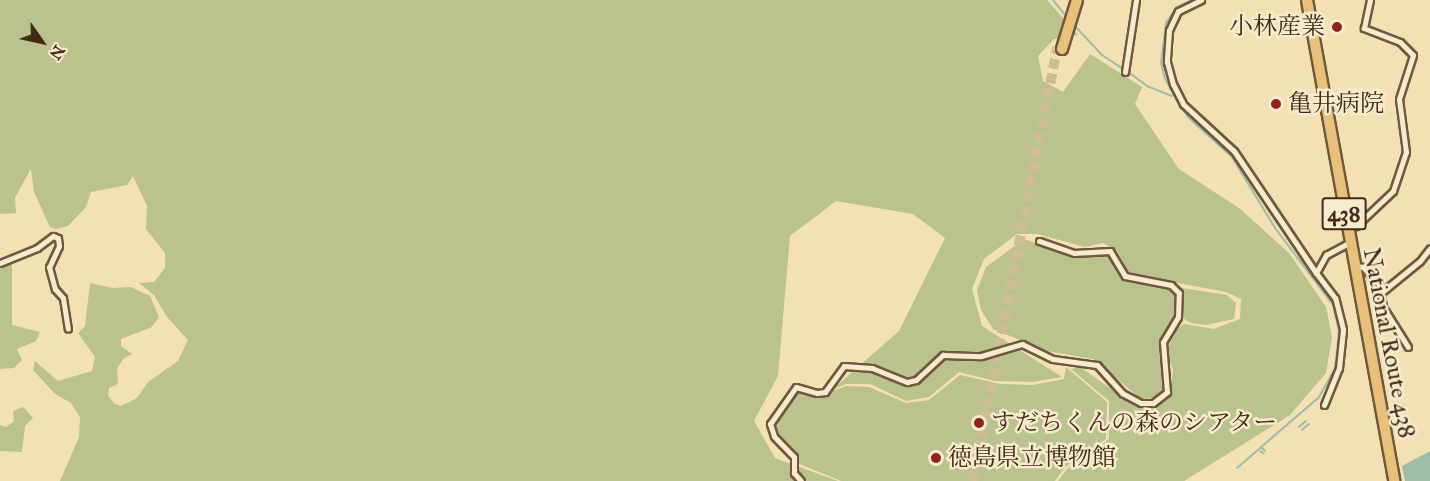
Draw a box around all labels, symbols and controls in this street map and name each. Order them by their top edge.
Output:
north arrow [12,12,72,72]
place label: 小林産業 [1229,13,1325,41]
marker: 小林産業 [1330,20,1344,34]
text: N [46,41,69,63]
place label: 亀井病院 [1288,90,1384,118]
marker: 亀井病院 [1269,97,1283,111]
road number: 438 [1322,195,1366,233]
street label: National Route 438 [1356,245,1422,441]
place label: すだちくんの森のシアター [991,409,1279,437]
marker: すだちくんの森のシアター [972,416,986,430]
place label: 徳島県立博物館 [948,444,1116,472]
marker: 徳島県立博物館 [929,451,943,465]

